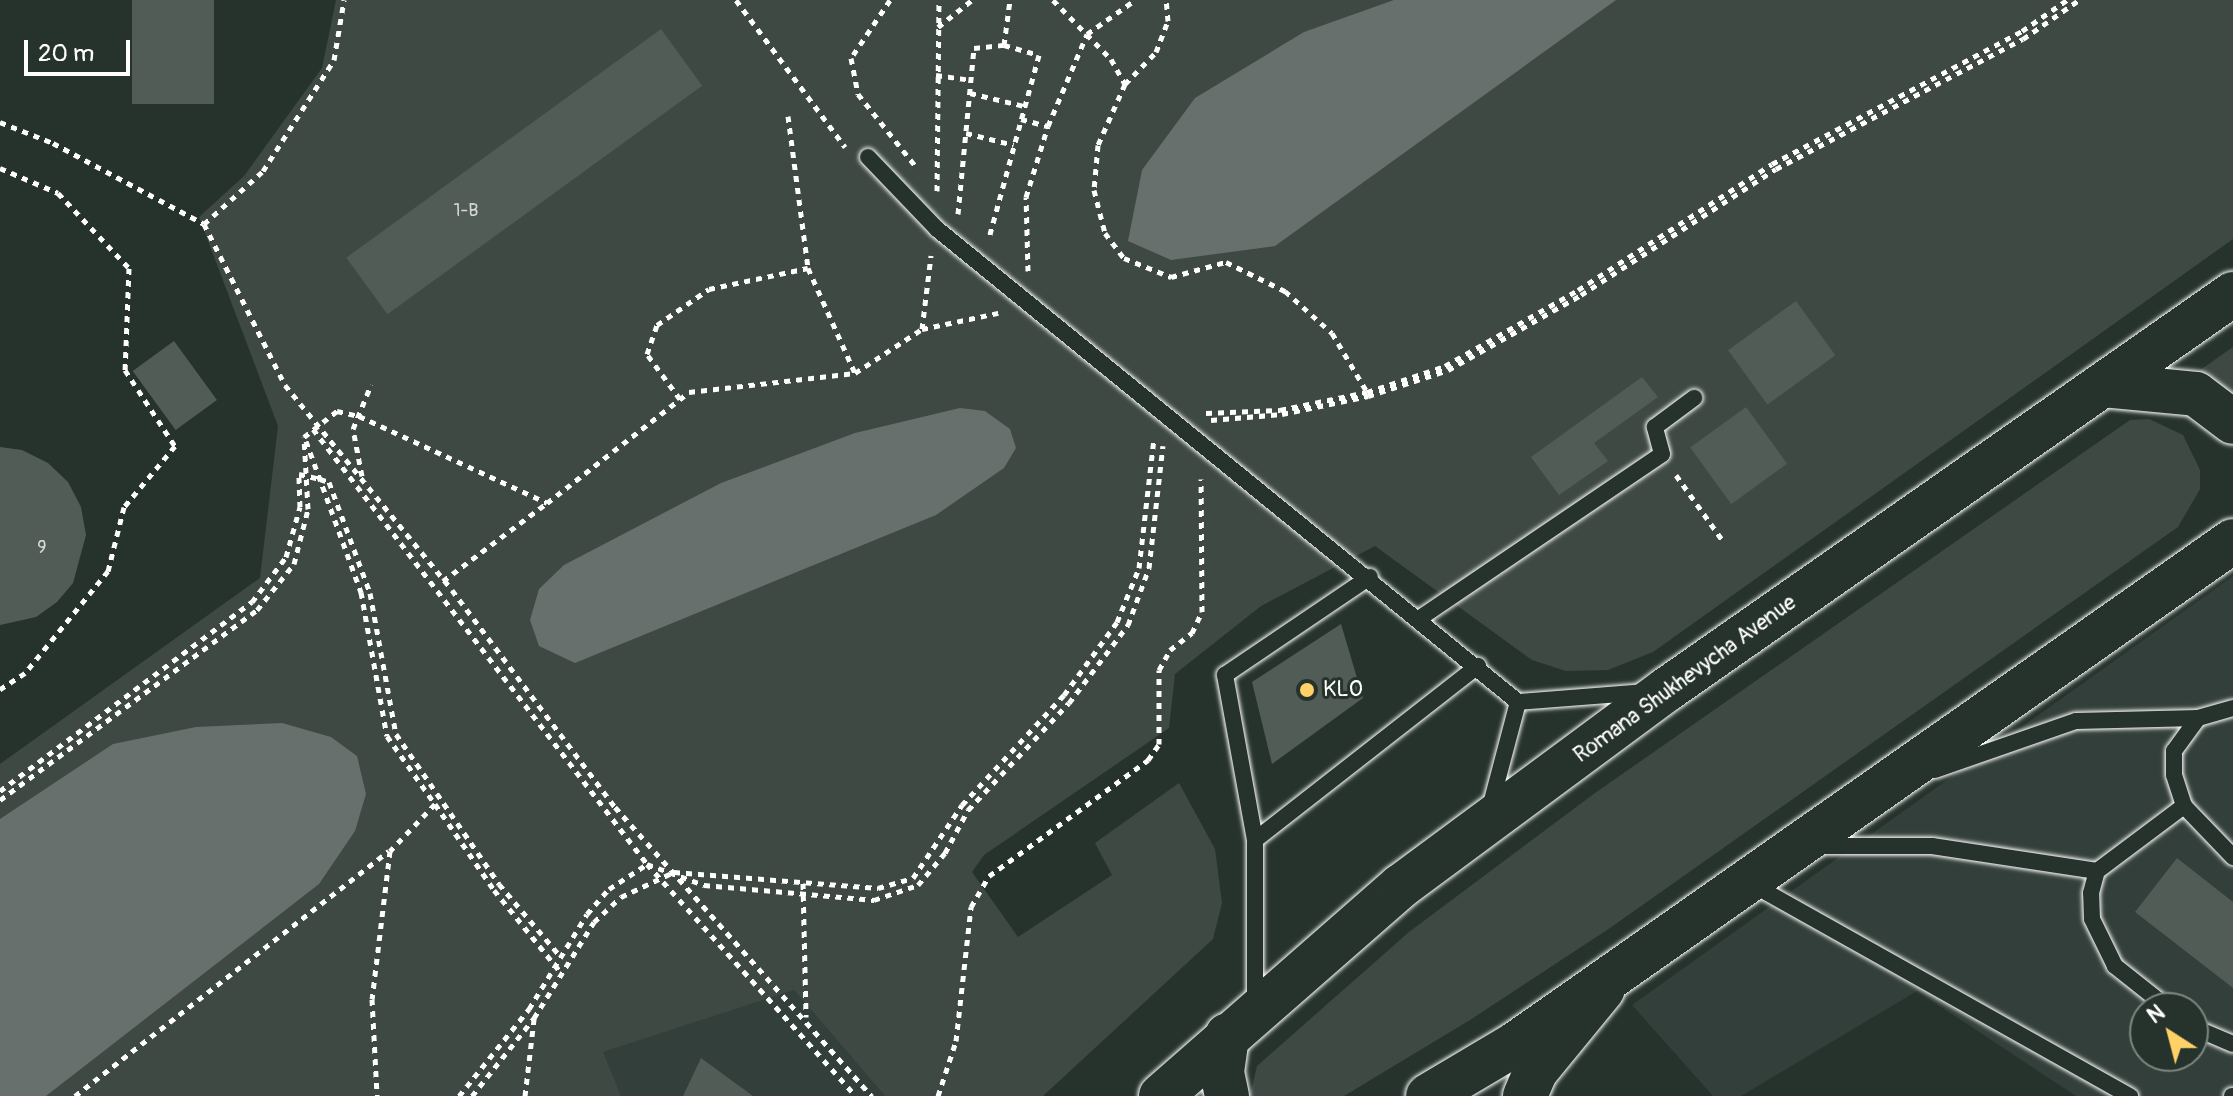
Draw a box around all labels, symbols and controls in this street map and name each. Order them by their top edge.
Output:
scale bar [28,24,134,74]
text: 20 m [38,39,94,68]
house number: 1-В [454,200,478,222]
house number: 9 [37,537,47,559]
street label: Romana Shukhevycha Avenue [1569,589,1801,769]
place label: KLO [1323,677,1363,703]
marker: KLO [1298,681,1316,699]
north arrow [2129,992,2209,1072]
text: N [2142,999,2170,1030]

